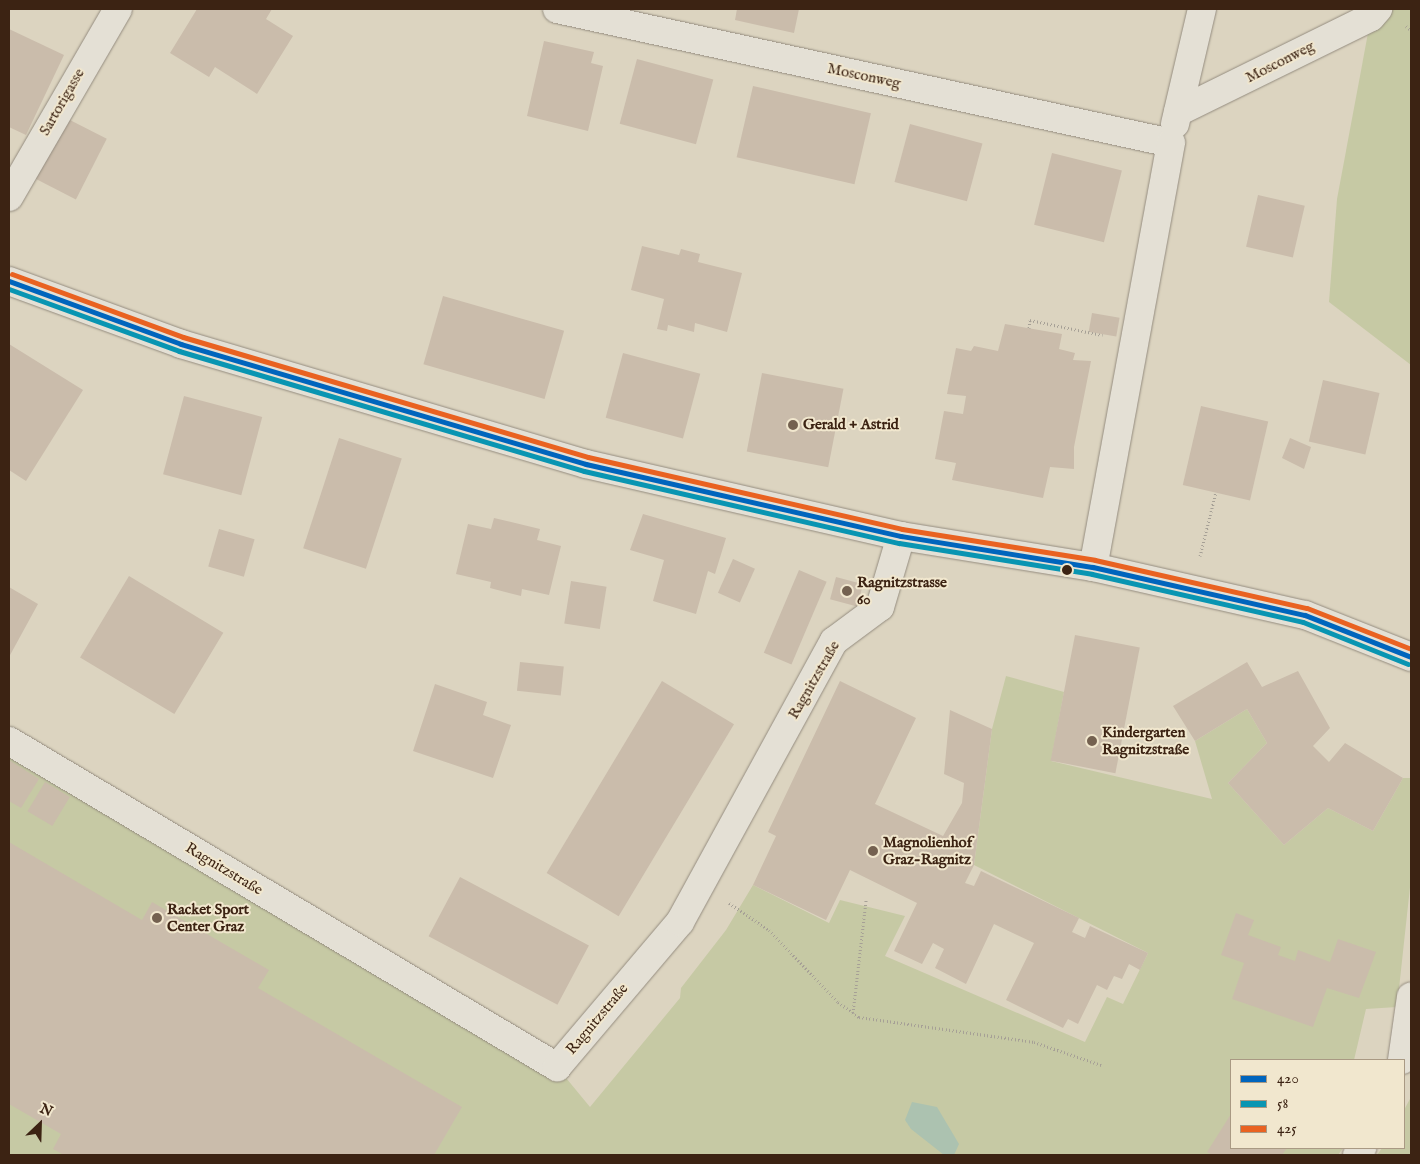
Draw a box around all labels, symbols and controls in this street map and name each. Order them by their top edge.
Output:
street label: Mosconweg [1243,37,1317,87]
street label: Mosconweg [826,59,902,93]
street label: Sartorigasse [36,65,88,139]
place label: Gerald + Astrid [803,416,899,434]
marker: Gerald + Astrid [787,419,799,431]
unlabelled marker [1062,565,1072,575]
place label: Ragnitzstrasse 60 [857,573,947,608]
marker: Ragnitzstrasse 60 [841,585,853,597]
street label: Ragnitzstraße [784,638,844,722]
place label: Kindergarten Ragnitzstraße [1102,723,1189,758]
marker: Kindergarten Ragnitzstraße [1086,735,1098,747]
place label: Magnolienhof Graz-Ragnitz [883,833,972,868]
street label: Ragnitzstraße [182,839,266,899]
marker: Magnolienhof Graz-Ragnitz [867,845,879,857]
place label: Racket Sport Center Graz [167,900,249,935]
marker: Racket Sport Center Graz [151,912,163,924]
street label: Ragnitzstraße [562,980,632,1058]
legend [1230,1059,1405,1149]
text: 420 [1277,1069,1299,1088]
text: 58 [1277,1094,1288,1113]
north arrow [15,1099,65,1149]
text: N [37,1100,55,1121]
text: 425 [1277,1119,1297,1138]

